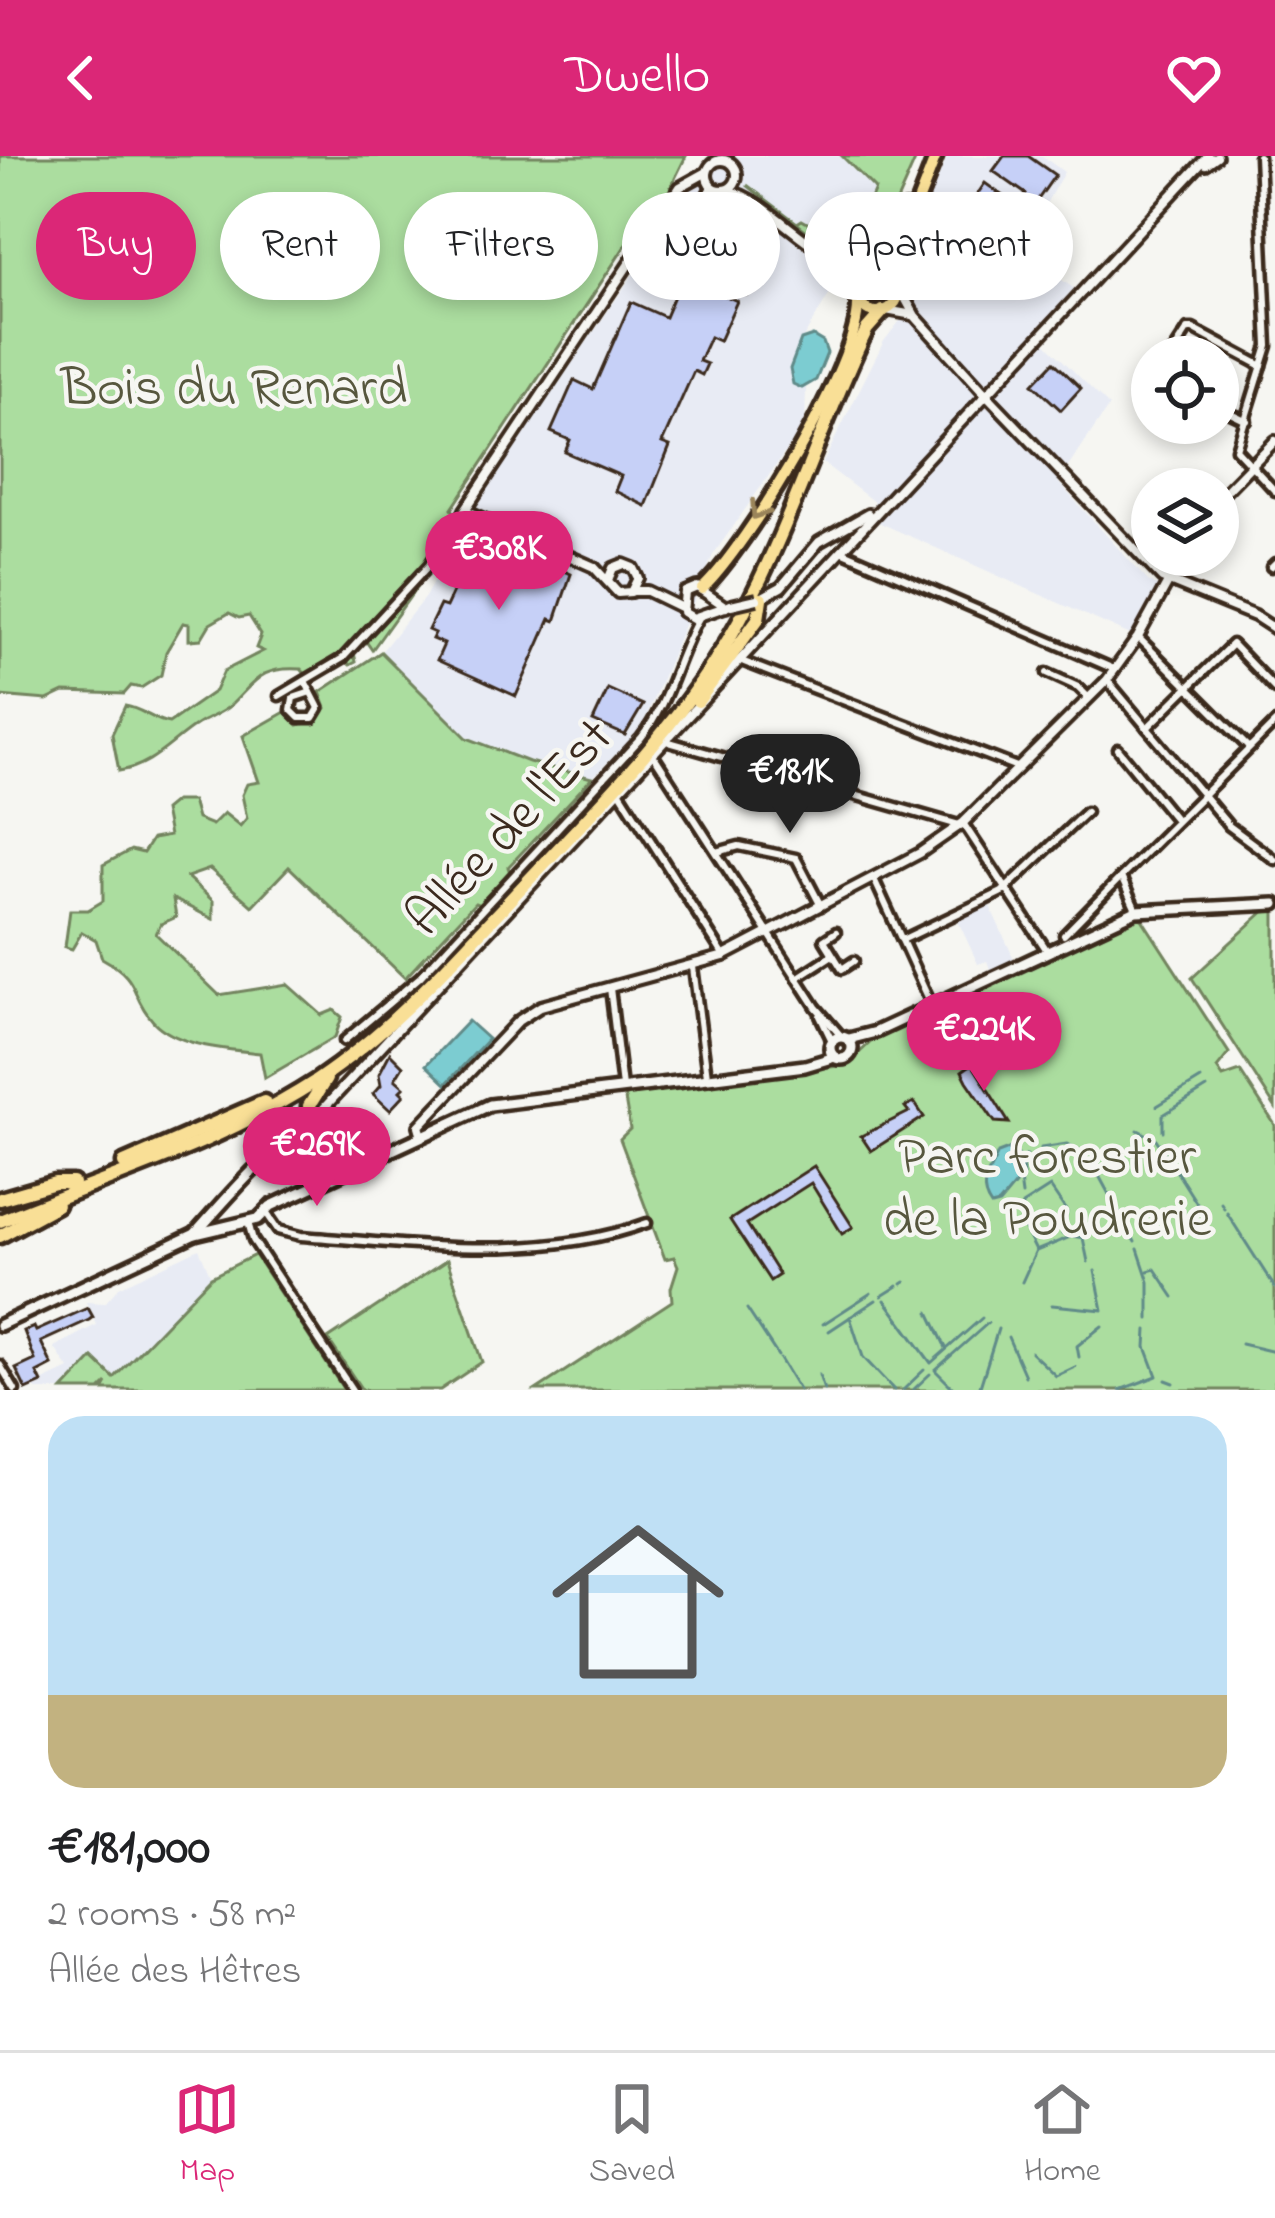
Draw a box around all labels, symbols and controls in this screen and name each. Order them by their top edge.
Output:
text: Dwello [565,39,710,117]
icon: back [48,45,114,111]
icon: heart [1161,45,1227,111]
chip: Buy [36,192,196,300]
chip: Rent [220,192,380,300]
chip: Filters [404,192,598,300]
chip: New [622,192,780,300]
chip: Apartment [804,192,1073,300]
map controls [1131,336,1239,576]
button: locate [1131,336,1239,444]
park label: Bois du Renard [59,352,407,430]
button: layers [1131,468,1239,576]
one-way arrow [750,497,772,519]
pin: €308K [415,511,583,613]
text: €308K [452,521,546,578]
street label: Allée de l'Est [389,702,633,956]
pin: €181K [706,734,874,836]
text: €181K [747,744,833,801]
pin: €224K [900,992,1068,1094]
text: €224K [934,1002,1034,1059]
pin: €269K [233,1107,401,1209]
text: €269K [270,1117,364,1174]
park label: Parc forestier de la Poudrerie [883,1121,1212,1261]
icon: home [530,1494,746,1710]
text: €181,000 [48,1812,210,1887]
text: 2 rooms · 58 m² [48,1887,296,1944]
text: Allée des Hêtres [48,1944,301,2001]
tab: Map [174,2076,240,2196]
tab: Saved [589,2076,675,2196]
tab: Home [1024,2076,1101,2196]

